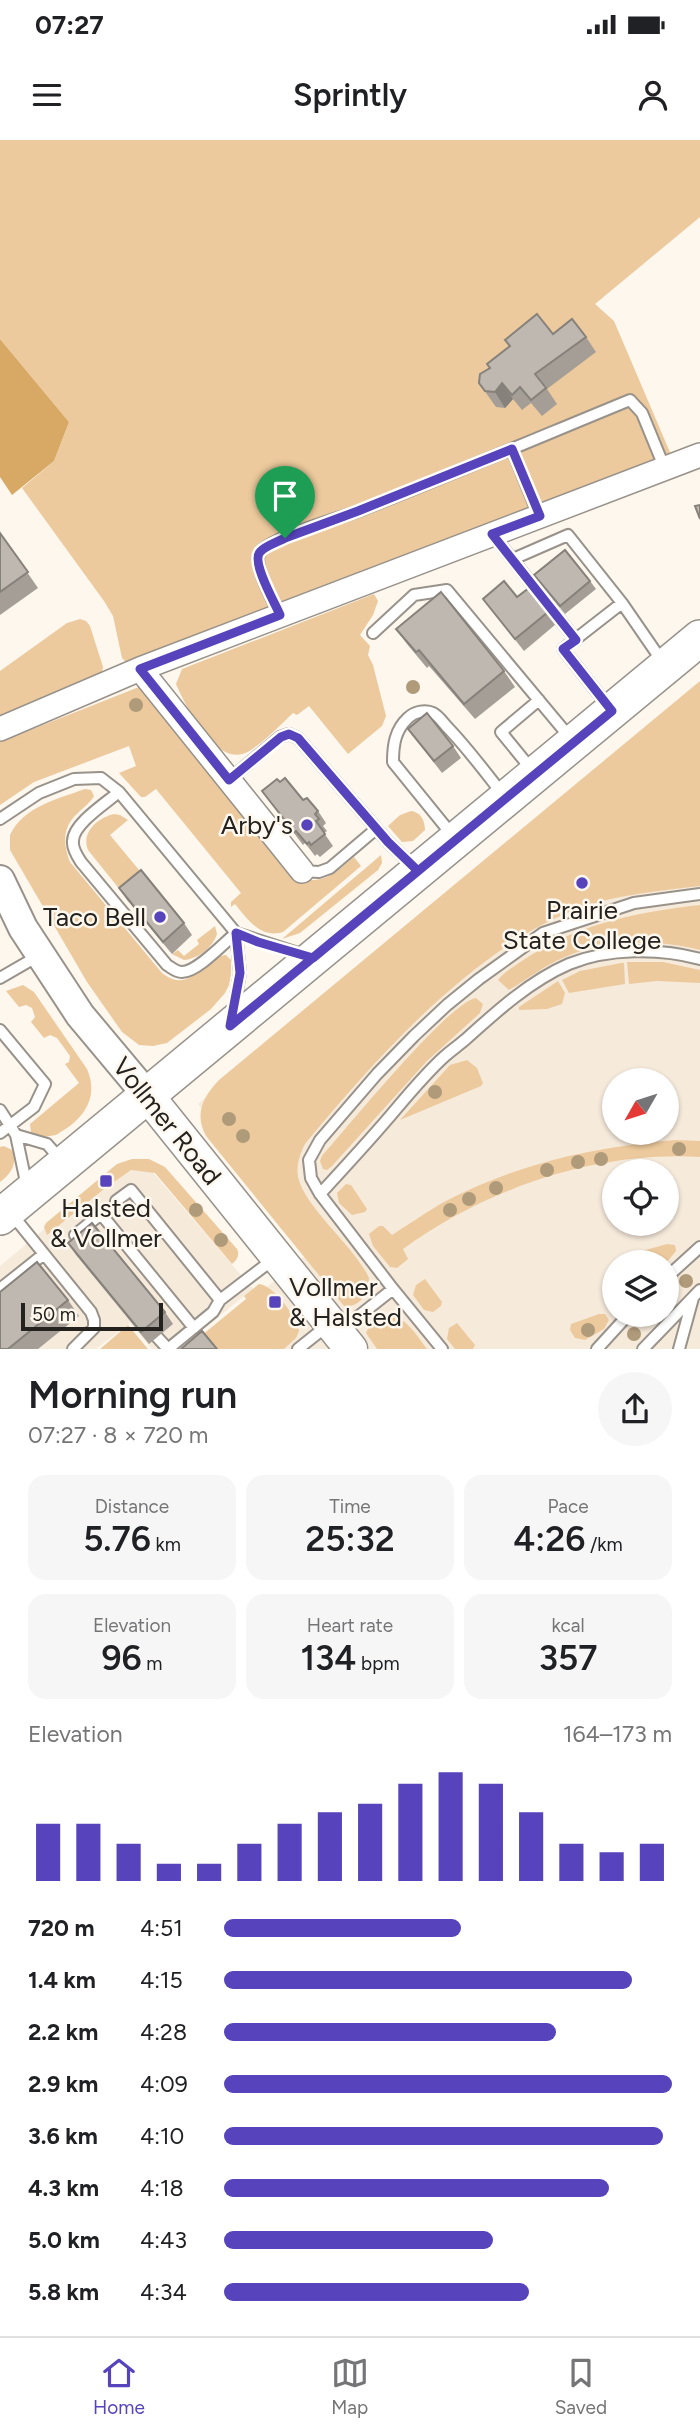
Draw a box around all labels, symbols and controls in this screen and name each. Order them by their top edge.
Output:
text: 07:27 [35,9,104,41]
icon: menu [28,76,66,114]
text: Sprintly [293,76,407,114]
icon: person [634,76,672,114]
pin [255,466,315,538]
icon: arrive [266,477,304,515]
place label: Arby's [221,809,293,841]
marker: Arby's [299,817,315,833]
marker: Prairie State College [574,875,590,891]
place label: Prairie State College [503,894,661,956]
place label: Taco Bell [43,901,146,933]
marker: Taco Bell [152,909,168,925]
street label: Vollmer Road [106,1051,228,1191]
north arrow [602,1068,679,1144]
map controls [602,1068,679,1327]
button: locate [602,1159,679,1236]
marker: Halsted & Vollmer [98,1173,114,1189]
place label: Halsted & Vollmer [50,1192,162,1254]
button: layers [602,1250,679,1327]
place label: Vollmer & Halsted [289,1271,402,1333]
marker: Vollmer & Halsted [267,1294,283,1310]
scale bar [21,1300,163,1332]
text: 50 m [32,1303,76,1326]
text: Morning run [28,1372,237,1418]
button: share [598,1372,672,1446]
text: 07:27 · 8 × 720 m [28,1421,208,1449]
text: Distance [95,1495,169,1518]
text: Time [329,1495,371,1518]
text: Pace [547,1495,589,1518]
text: 5.76 [83,1518,151,1560]
text: 25:32 [305,1518,395,1560]
text: 4:26 [513,1518,585,1560]
text: km [151,1533,181,1556]
text: /km [585,1533,623,1556]
text: Elevation [93,1614,171,1637]
text: Heart rate [307,1614,393,1637]
text: kcal [551,1614,585,1637]
text: 96 [101,1637,142,1679]
text: 134 [300,1637,356,1679]
text: 357 [539,1637,597,1679]
text: m [142,1652,163,1675]
text: bpm [356,1652,400,1675]
text: Elevation [28,1720,123,1748]
text: 164–173 m [563,1720,672,1748]
text: 720 m [28,1914,95,1942]
text: 4:51 [140,1914,183,1942]
text: 1.4 km [28,1966,96,1994]
text: 4:15 [140,1966,183,1994]
text: 2.2 km [28,2018,98,2046]
text: 4:28 [140,2018,187,2046]
text: 2.9 km [28,2070,98,2098]
text: 4:09 [140,2070,188,2098]
text: 3.6 km [28,2122,98,2150]
text: 4:10 [140,2122,184,2150]
text: 4.3 km [28,2174,99,2202]
text: 4:18 [140,2174,184,2202]
text: 5.0 km [28,2226,100,2254]
text: 4:43 [140,2226,187,2254]
text: 5.8 km [28,2278,99,2306]
text: 4:34 [140,2278,187,2306]
tab: Home [93,2354,145,2419]
tab: Map [331,2354,369,2419]
tab: Saved [555,2354,607,2419]

